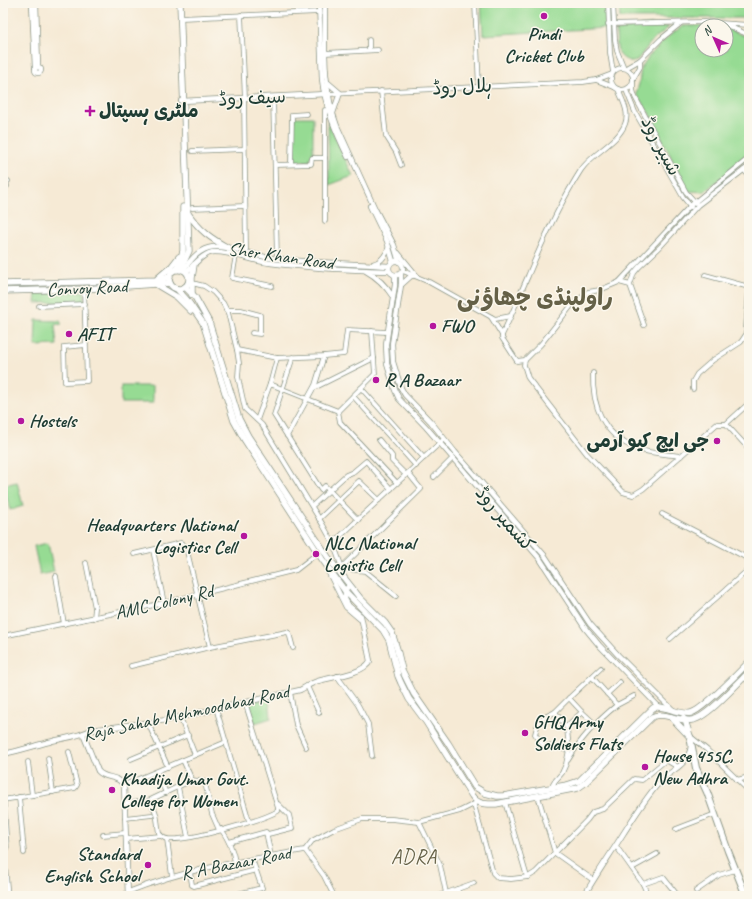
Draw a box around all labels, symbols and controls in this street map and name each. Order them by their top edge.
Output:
marker: Pindi Cricket Club [539,11,549,21]
north arrow [694,18,734,58]
place label: Pindi Cricket Club [505,22,585,68]
text: N [700,22,716,38]
street label: ہلال روڈ [431,73,493,102]
street label: سیف روڈ [218,84,286,112]
place label: ملٹری ہسپتال [99,99,198,125]
marker: ملٹری ہسپتال [84,105,96,117]
street label: شبیر روڈ [635,112,687,180]
street label: Sher Khan Road [227,237,339,276]
street label: Convoy Road [46,274,131,302]
district label: راولپنڈی چھاؤنی [457,283,613,312]
place label: FWO [441,314,476,338]
marker: FWO [428,321,438,331]
place label: AFIT [77,322,118,346]
marker: AFIT [64,329,74,339]
place label: R A Bazaar [384,368,462,392]
marker: R A Bazaar [371,375,381,385]
place label: Hostels [29,409,78,433]
marker: Hostels [16,416,26,426]
place label: جی ایچ کیو آرمی [587,429,709,453]
marker: جی ایچ کیو آرمی [712,436,722,446]
street label: کشمیر روڈ [470,481,540,557]
place label: Headquarters National Logistics Cell [86,513,240,559]
marker: Headquarters National Logistics Cell [239,531,249,541]
place label: NLC National Logistic Cell [324,531,419,577]
marker: NLC National Logistic Cell [311,549,321,559]
street label: AMC Colony Rd [113,578,219,625]
street label: Raja Sahab Mehmoodabad Road [81,679,294,747]
place label: GHQ Army Soldiers Flats [533,710,624,756]
marker: GHQ Army Soldiers Flats [520,728,530,738]
place label: House 455C, New Adhra [653,744,734,790]
marker: House 455C, New Adhra [640,762,650,772]
place label: Khadija Umar Govt. College for Women [120,767,249,813]
marker: Khadija Umar Govt. College for Women [107,785,117,795]
street label: R A Bazaar Road [179,840,296,885]
place label: Standard English School [44,842,144,888]
district label: ADRA [391,844,437,869]
marker: Standard English School [143,860,153,870]

